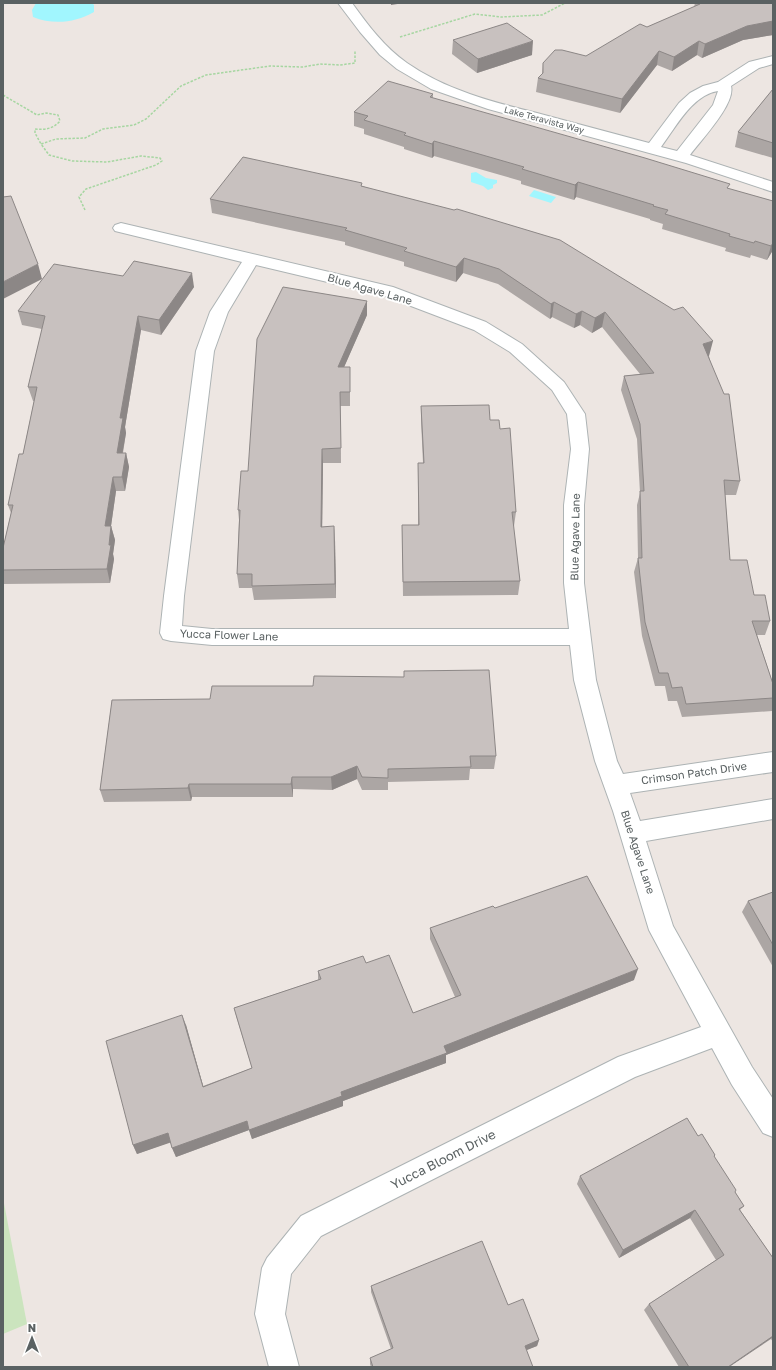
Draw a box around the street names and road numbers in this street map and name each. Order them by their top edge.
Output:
street label: Lake Teravista Way [503,104,585,135]
street label: Blue Agave Lane [326,270,414,307]
street label: Blue Agave Lane [567,493,582,581]
street label: Yucca Flower Lane [180,626,278,643]
street label: Crimson Patch Drive [640,759,748,786]
street label: Blue Agave Lane [619,808,658,895]
street label: Yucca Bloom Drive [388,1126,498,1192]

